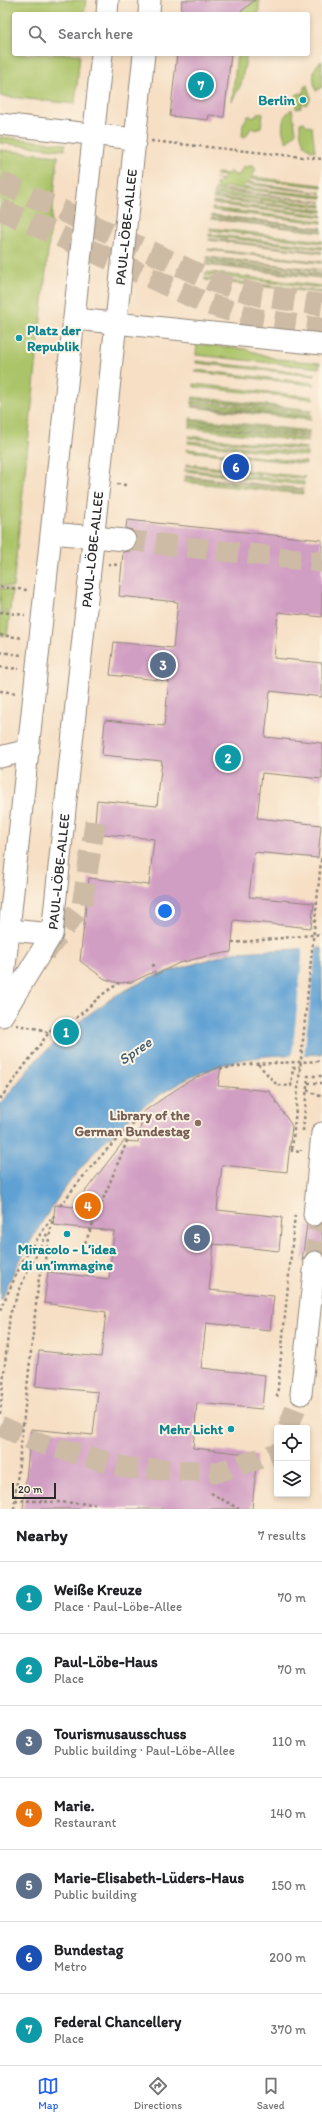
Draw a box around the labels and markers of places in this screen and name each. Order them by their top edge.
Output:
pin: 7 [188,70,214,100]
place label: Berlin [258,92,295,109]
marker: Berlin [298,95,308,105]
place label: Platz der Republik [27,322,82,355]
marker: Platz der Republik [14,333,24,343]
pin: 6 [223,452,249,482]
pin: 3 [150,650,176,680]
pin: 2 [215,743,241,773]
pin: 1 [53,1017,79,1047]
place label: Library of the German Bundestag [74,1107,191,1140]
marker: Library of the German Bundestag [193,1118,203,1128]
pin: 4 [75,1191,101,1221]
pin: 5 [184,1223,210,1253]
marker: Miracolo - L’idea di un’immagine [62,1229,72,1239]
place label: Miracolo - L’idea di un’immagine [18,1241,117,1274]
place label: Mehr Licht [159,1421,224,1438]
marker: Mehr Licht [226,1424,236,1434]

